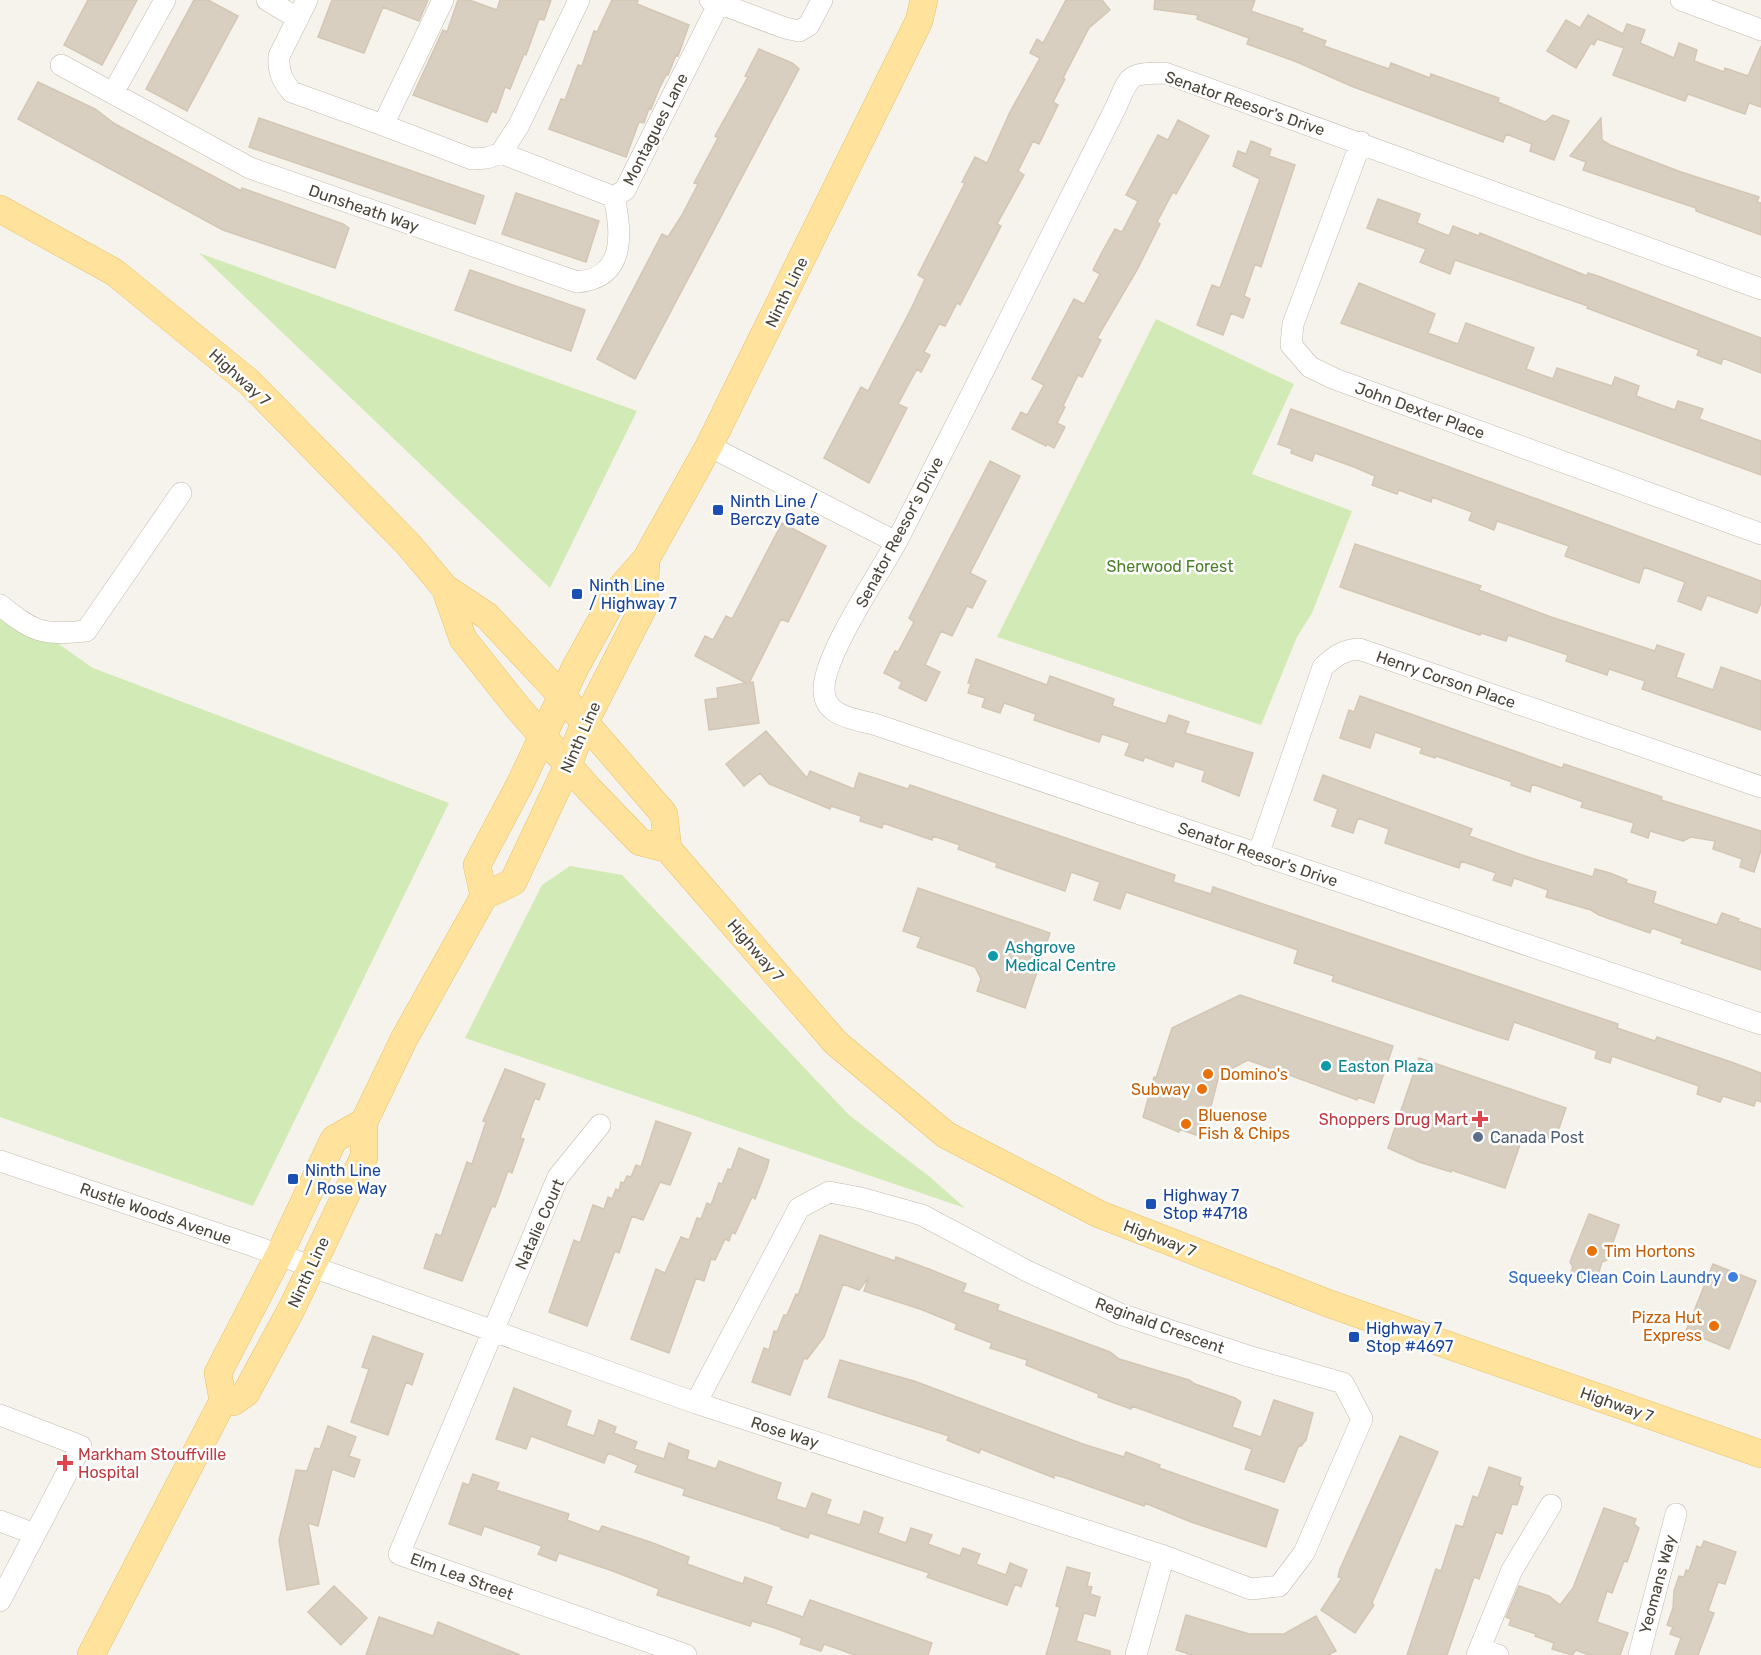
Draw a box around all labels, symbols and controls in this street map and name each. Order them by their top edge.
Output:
street label: Senator Reesor's Drive [1162,67,1327,140]
street label: Montagues Lane [619,70,692,188]
street label: Dunsheath Way [306,181,422,236]
street label: Ninth Line [761,254,812,331]
street label: Highway 7 [205,345,274,410]
street label: John Dexter Place [1352,378,1487,443]
street label: Senator Reesor's Drive [852,454,947,611]
place label: Ninth Line / Berczy Gate [730,492,820,529]
marker: Ninth Line / Berczy Gate [711,503,725,517]
park label: Sherwood Forest [1107,557,1233,576]
place label: Ninth Line / Highway 7 [589,576,677,613]
marker: Ninth Line / Highway 7 [570,587,584,601]
street label: Henry Corson Place [1374,647,1518,712]
street label: Ninth Line [556,699,605,776]
street label: Senator Reesor's Drive [1175,818,1340,891]
street label: Highway 7 [723,915,788,985]
place label: Ashgrove Medical Centre [1005,938,1116,975]
marker: Ashgrove Medical Centre [986,949,1000,963]
place label: Easton Plaza [1338,1057,1434,1076]
marker: Easton Plaza [1319,1059,1333,1073]
place label: Domino's [1220,1065,1288,1084]
marker: Domino's [1201,1067,1215,1081]
place label: Subway [1131,1080,1190,1099]
marker: Subway [1195,1082,1209,1096]
place label: Bluenose Fish & Chips [1198,1106,1290,1143]
place label: Shoppers Drug Mart [1319,1110,1468,1129]
marker: Shoppers Drug Mart [1473,1112,1487,1126]
marker: Bluenose Fish & Chips [1179,1117,1193,1131]
place label: Canada Post [1490,1128,1584,1147]
marker: Canada Post [1471,1130,1485,1144]
place label: Ninth Line / Rose Way [305,1161,387,1198]
marker: Ninth Line / Rose Way [286,1172,300,1186]
street label: Natalie Court [511,1176,568,1273]
street label: Rustle Woods Avenue [78,1179,234,1248]
place label: Highway 7 Stop #4718 [1163,1186,1248,1223]
marker: Highway 7 Stop #4718 [1144,1197,1158,1211]
street label: Highway 7 [1121,1216,1199,1261]
street label: Ninth Line [284,1234,333,1311]
place label: Tim Hortons [1604,1242,1695,1261]
marker: Tim Hortons [1585,1244,1599,1258]
place label: Squeeky Clean Coin Laundry [1508,1268,1721,1287]
marker: Squeeky Clean Coin Laundry [1726,1270,1740,1284]
street label: Reginald Crescent [1093,1293,1227,1358]
place label: Pizza Hut Express [1632,1308,1702,1345]
place label: Highway 7 Stop #4697 [1366,1319,1453,1356]
marker: Pizza Hut Express [1707,1319,1721,1333]
marker: Highway 7 Stop #4697 [1347,1330,1361,1344]
street label: Highway 7 [1578,1383,1656,1426]
street label: Rose Way [748,1413,821,1452]
place label: Markham Stouffville Hospital [78,1445,226,1482]
marker: Markham Stouffville Hospital [56,1454,74,1472]
street label: Yeomans Way [1635,1532,1680,1636]
street label: Elm Lea Street [408,1549,516,1604]

